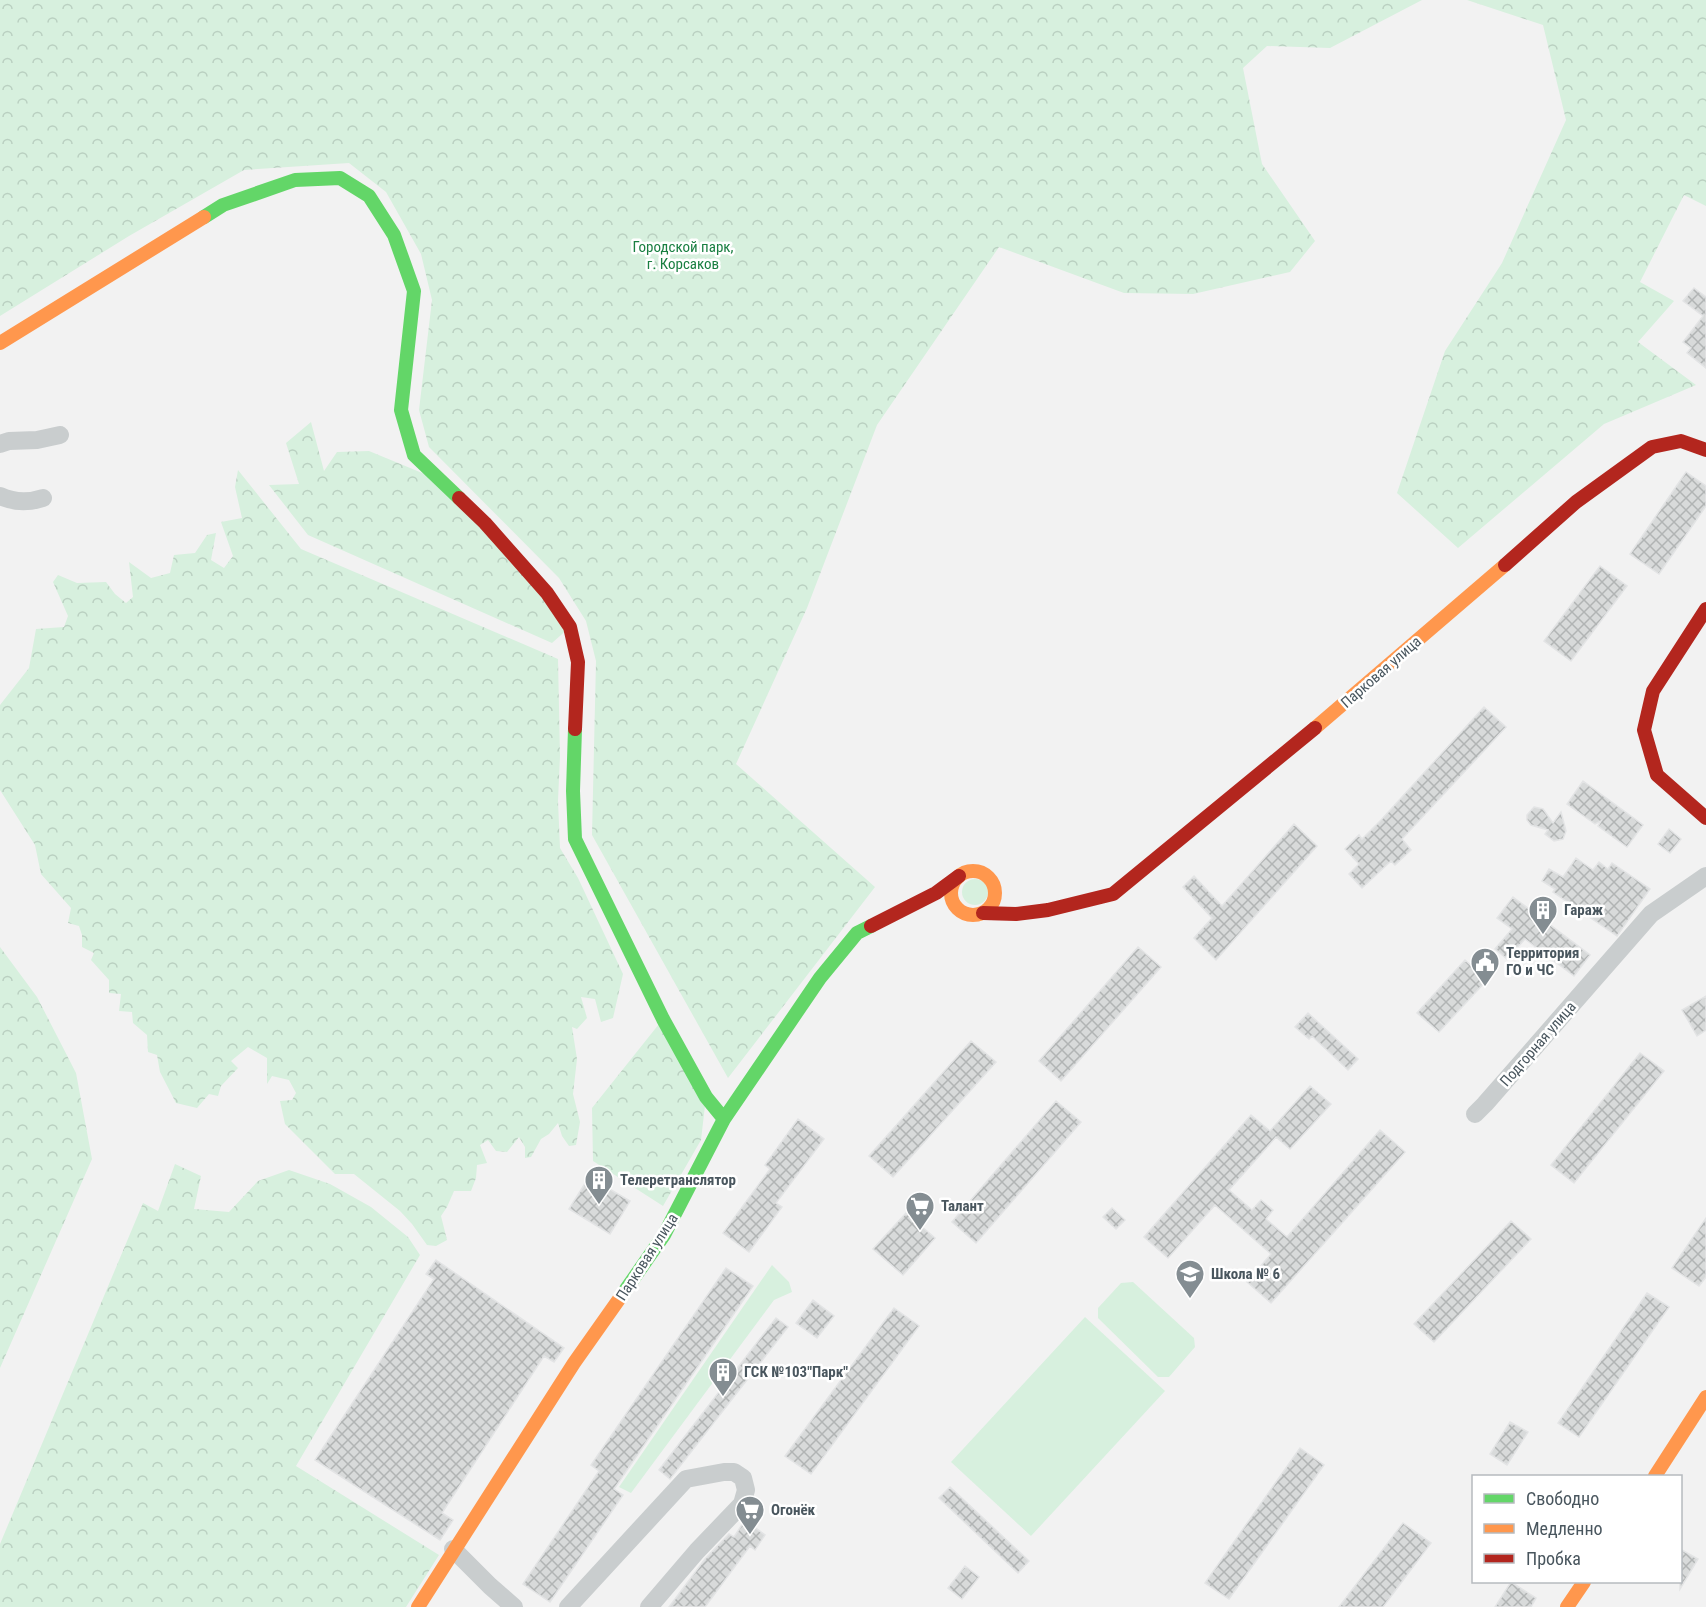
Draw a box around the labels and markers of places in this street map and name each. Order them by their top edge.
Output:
building icon: Гараж [1527,894,1559,936]
place label: Гараж [1564,901,1603,919]
place label: Территория ГО и ЧС [1506,944,1579,979]
public building icon: Территория ГО и ЧС [1469,946,1501,988]
building icon: Телеретранслятор [583,1164,615,1206]
place label: Телеретранслятор [620,1171,736,1189]
supermarket icon: Талант [904,1190,936,1232]
place label: Талант [941,1197,984,1215]
school or university icon: Школа № 6 [1174,1258,1206,1300]
place label: Школа № 6 [1211,1265,1281,1283]
building icon: ГСК №103"Парк" [707,1356,739,1398]
place label: ГСК №103"Парк" [744,1363,848,1381]
supermarket icon: Огонёк [734,1494,766,1536]
place label: Огонёк [771,1501,816,1519]

